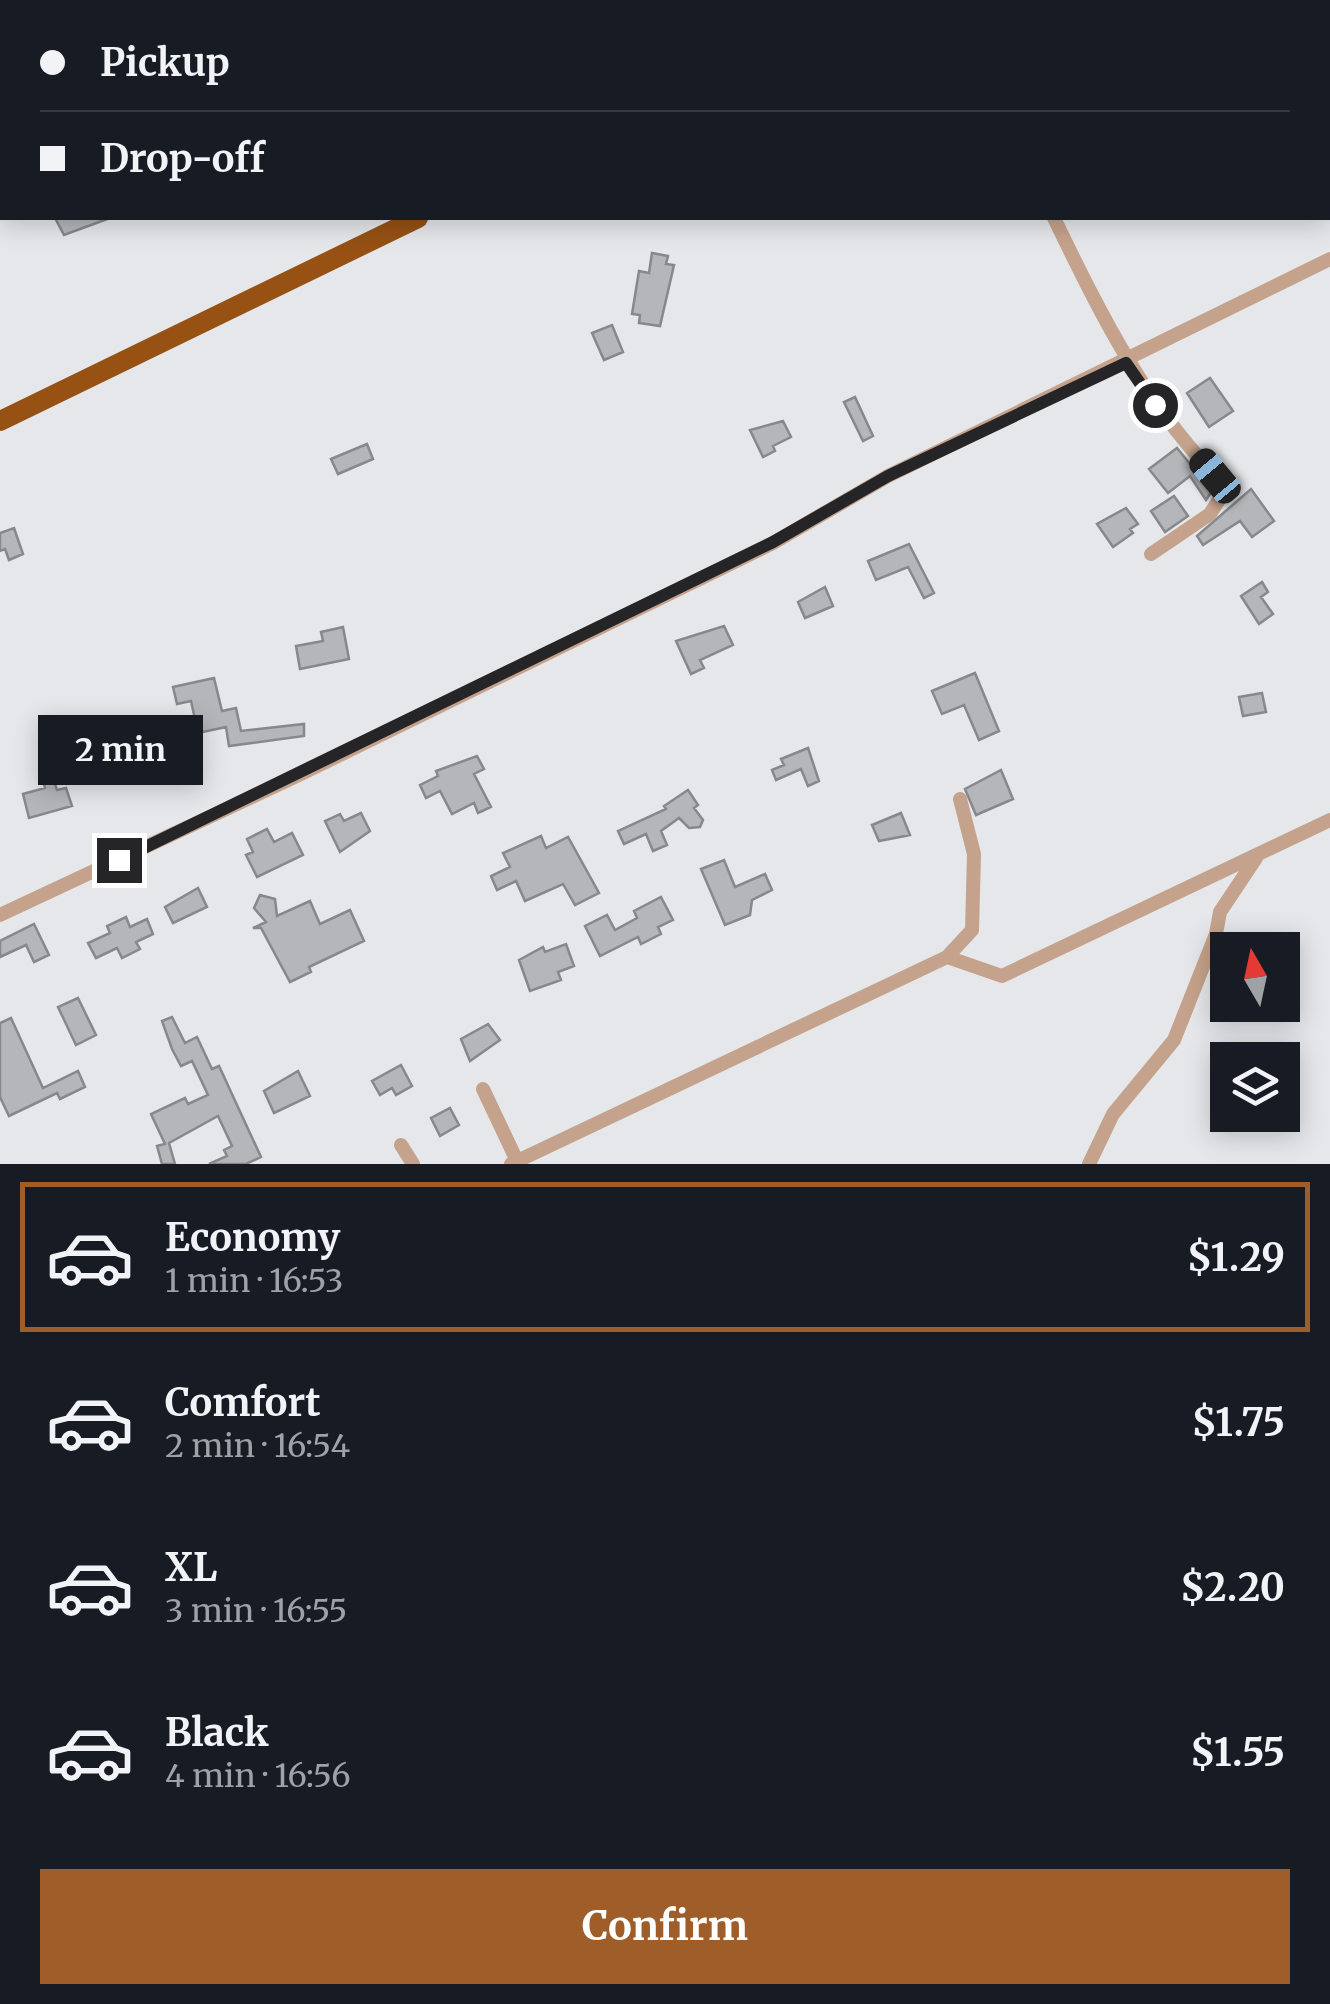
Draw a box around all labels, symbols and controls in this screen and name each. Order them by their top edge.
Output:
text: Pickup [100,39,230,86]
text: Drop-off [100,135,265,182]
route start [1133,383,1178,428]
car [1184,443,1246,509]
callout: 2 min [36,715,202,785]
text: 2 min [75,730,166,770]
route end [97,838,142,883]
north arrow [1210,932,1300,1022]
map controls [1210,932,1300,1132]
button: layers [1210,1042,1300,1132]
icon: car [45,1212,135,1302]
text: Economy [165,1214,340,1261]
text: $1.29 [1187,1234,1285,1281]
text: 1 min · 16:53 [165,1261,343,1301]
icon: car [45,1377,135,1467]
text: Comfort [165,1379,321,1426]
text: $1.75 [1191,1399,1285,1446]
text: 2 min · 16:54 [165,1426,350,1466]
icon: car [45,1542,135,1632]
text: XL [165,1544,217,1591]
text: $2.20 [1180,1564,1285,1611]
text: 3 min · 16:55 [165,1591,347,1631]
icon: car [45,1707,135,1797]
text: Black [165,1709,269,1756]
text: $1.55 [1190,1729,1285,1776]
text: 4 min · 16:56 [165,1756,351,1796]
button: Confirm [40,1869,1290,1984]

